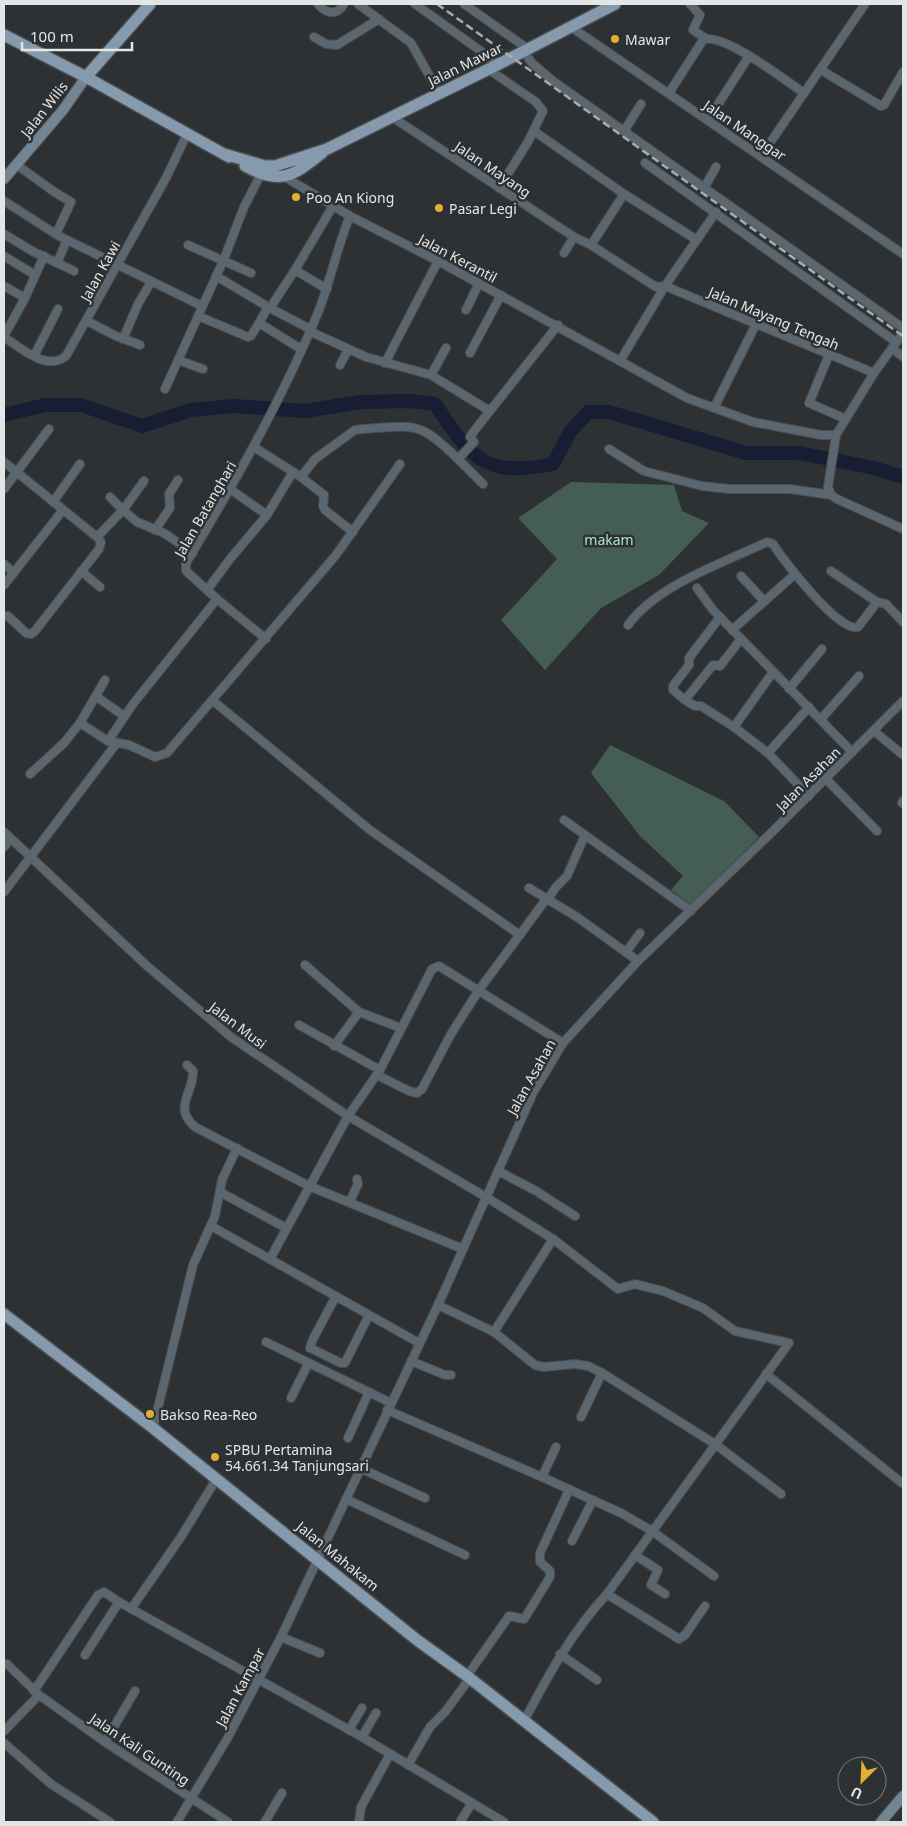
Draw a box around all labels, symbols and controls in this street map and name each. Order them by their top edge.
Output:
scale bar [22,20,132,52]
text: 100 m [30,26,74,46]
place label: Mawar [625,30,670,49]
marker: Mawar [609,33,621,45]
street label: Jalan Mawar [423,38,506,91]
street label: Jalan Wilis [15,77,72,142]
street label: Jalan Manggar [698,94,790,165]
street label: Jalan Mayang [449,135,535,202]
place label: Poo An Kiong [306,188,394,207]
marker: Poo An Kiong [290,191,302,203]
place label: Pasar Legi [449,199,517,218]
marker: Pasar Legi [433,202,445,214]
street label: Jalan Kerantil [414,228,501,287]
street label: Jalan Kawi [75,237,124,306]
street label: Jalan Mayang Tengah [704,281,842,354]
street label: Jalan Batanghari [169,457,240,562]
park label: makam [584,530,634,549]
street label: Jalan Asahan [770,743,844,817]
street label: Jalan Musi [204,996,271,1053]
street label: Jalan Asahan [501,1036,560,1120]
place label: Bakso Rea-Reo [160,1405,257,1424]
marker: Bakso Rea-Reo [144,1408,156,1420]
place label: SPBU Pertamina 54.661.34 Tanjungsari [225,1440,369,1475]
marker: SPBU Pertamina 54.661.34 Tanjungsari [209,1451,221,1463]
street label: Jalan Mahakam [291,1516,383,1595]
street label: Jalan Kampar [210,1644,269,1732]
street label: Jalan Kali Gunting [85,1708,194,1789]
north arrow [837,1756,887,1806]
text: U [848,1782,865,1804]

